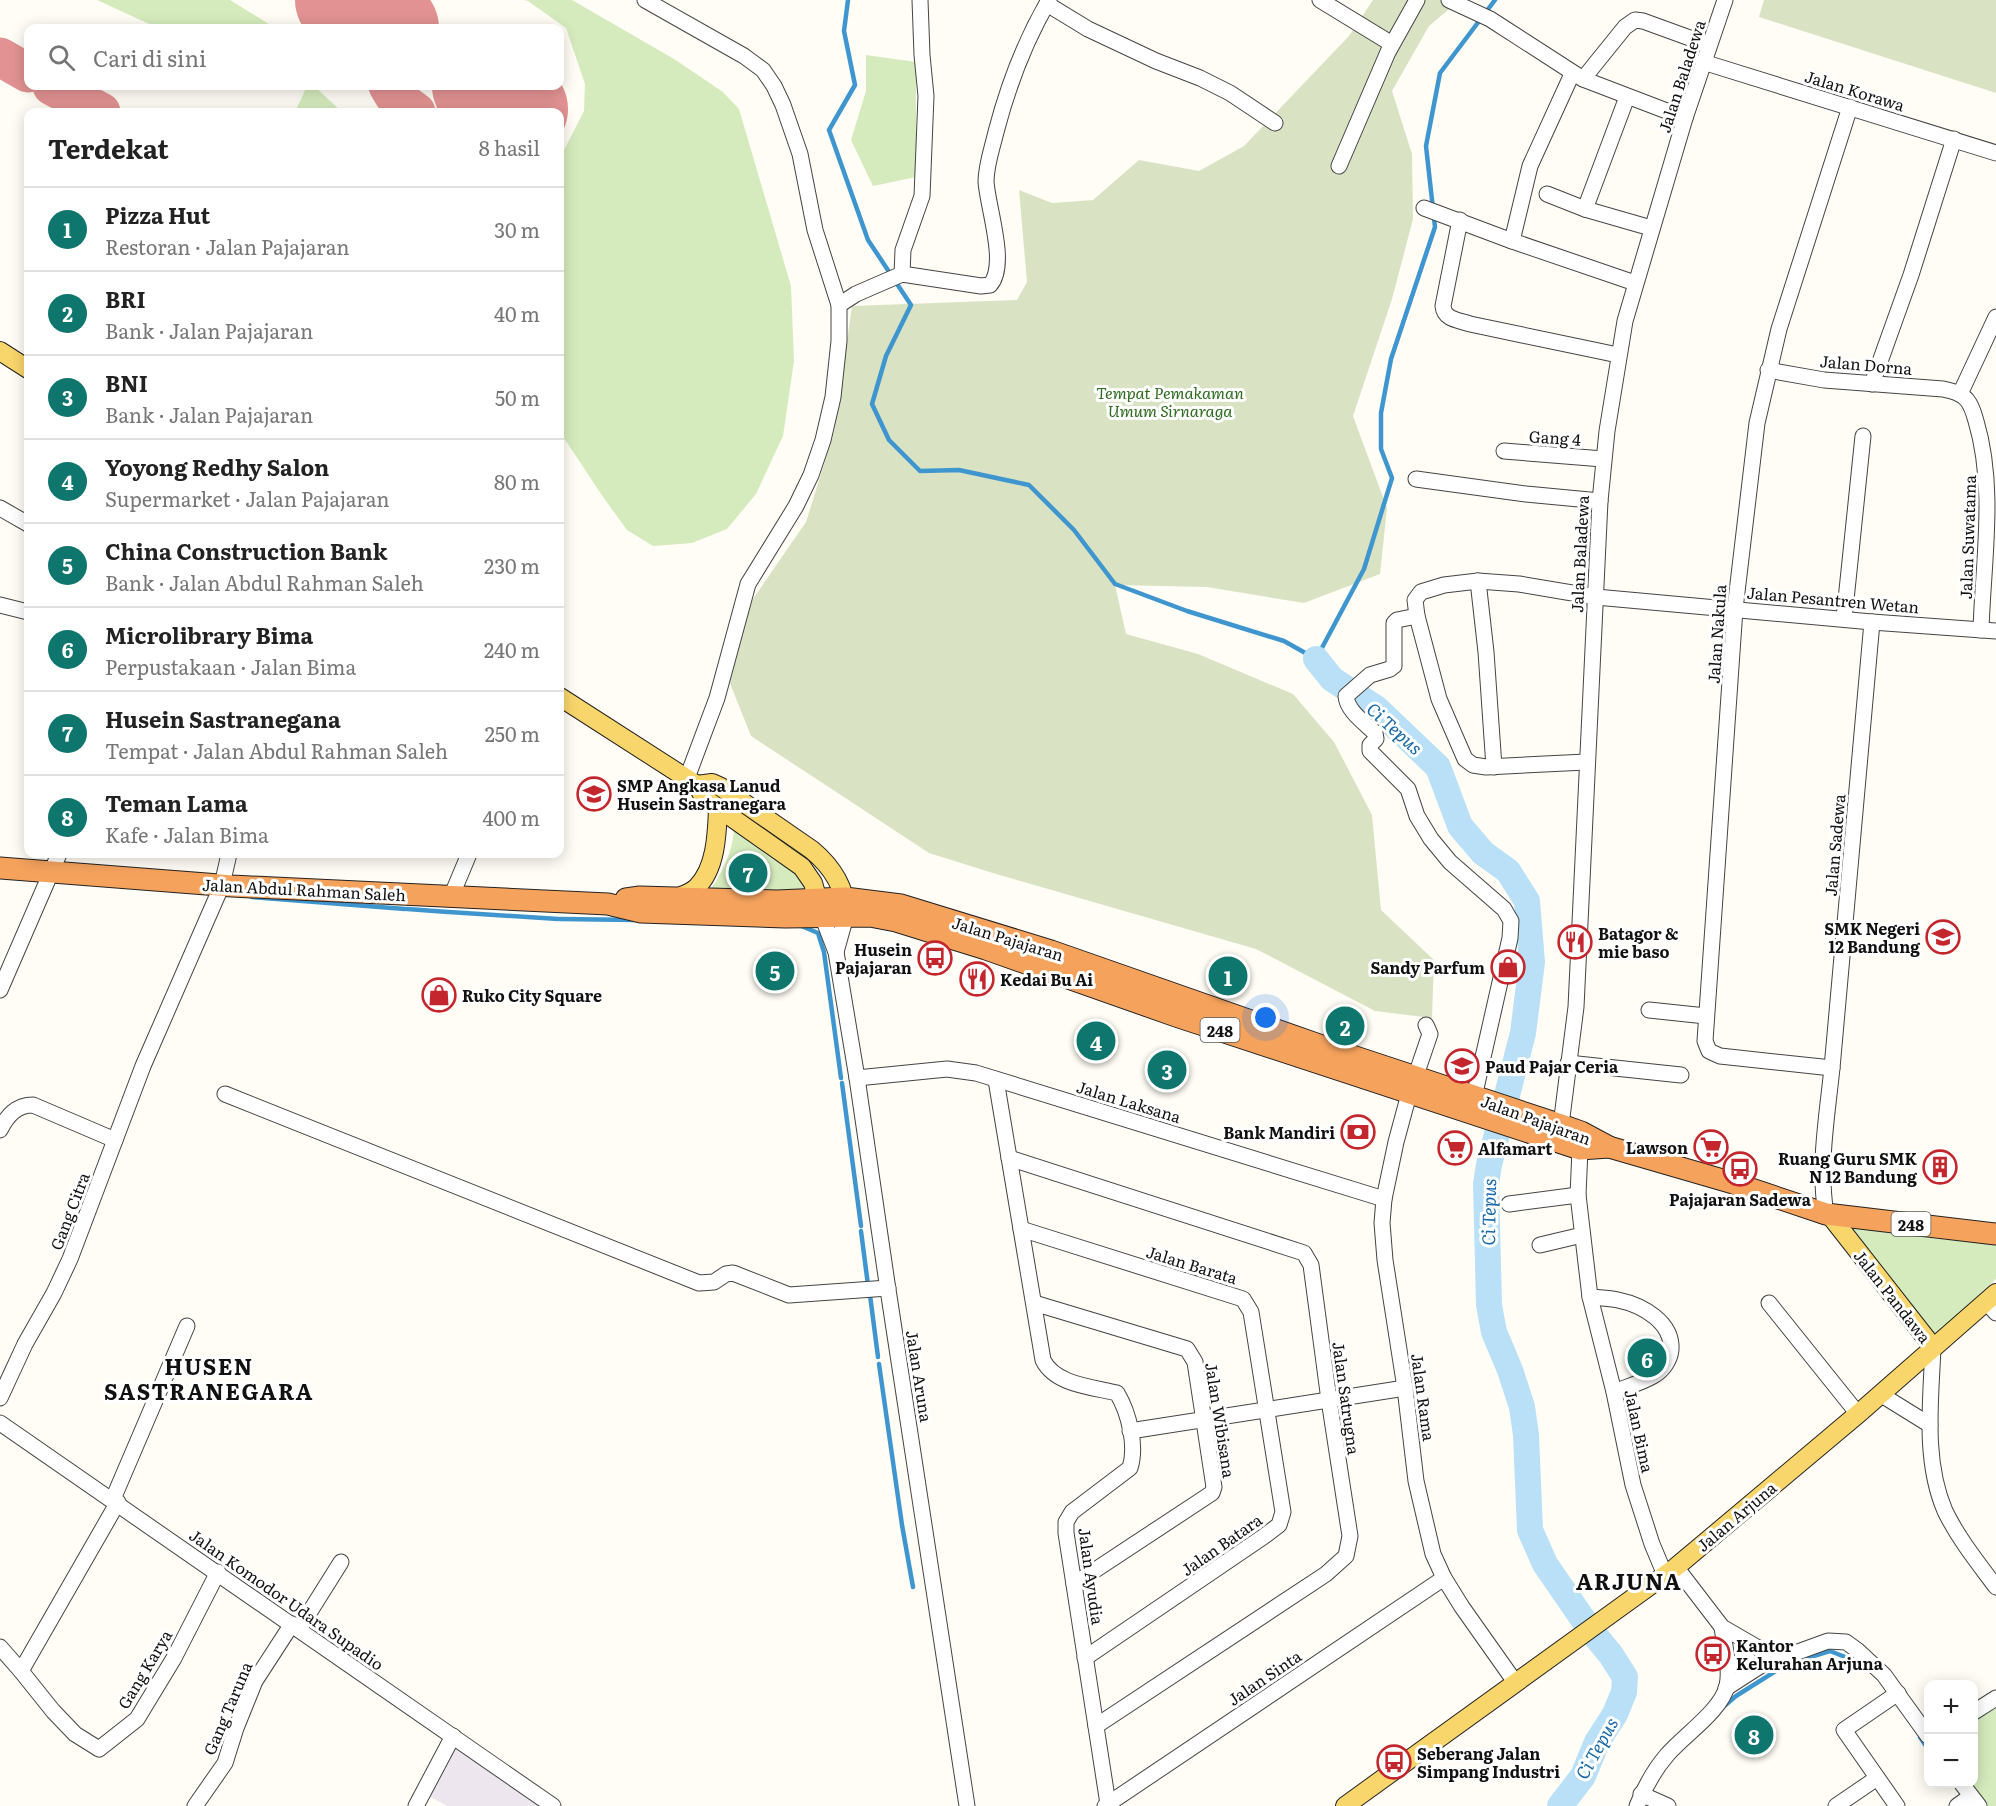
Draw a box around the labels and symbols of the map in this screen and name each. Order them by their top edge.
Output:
street label: Jalan Baladewa [1651,16,1711,136]
street label: Jalan Korawa [1802,63,1908,117]
street label: Jalan Dorna [1819,348,1914,380]
park label: Tempat Pemakaman Umum Sirnaraga [1096,380,1244,422]
street label: Gang 4 [1528,423,1582,451]
street label: Jalan Suwatama [1953,474,1981,600]
street label: Jalan Baladewa [1564,494,1594,613]
street label: Jalan Pesantren Wetan [1746,580,1921,619]
street label: Jalan Nakula [1701,583,1731,684]
water label: Ci Tepus [1361,695,1429,761]
place label: SMP Angkasa Lanud Husein Sastranegara [617,773,787,815]
school or university icon: SMP Angkasa Lanud Husein Sastranegara [576,776,612,812]
street label: Jalan Sadewa [1818,793,1850,897]
pin: 7 [728,850,768,896]
street label: Jalan Abdul Rahman Saleh [202,872,407,906]
street label: Jalan Pajajaran [949,910,1067,966]
place label: SMK Negeri 12 Bandung [1824,916,1920,958]
school or university icon: SMK Negeri 12 Bandung [1925,919,1961,955]
place label: Batagor & mie baso [1598,921,1678,963]
restaurant icon: Batagor & mie baso [1557,924,1593,960]
place label: Husein Pajajaran [835,937,912,979]
bus stop icon: Husein Pajajaran [917,940,953,976]
pin: 5 [756,948,794,994]
shop icon: Sandy Parfum [1490,949,1526,985]
pin: 1 [1208,954,1248,998]
place label: Sandy Parfum [1370,955,1485,979]
restaurant icon: Kedai Bu Ai [959,961,995,997]
place label: Kedai Bu Ai [1000,967,1093,991]
shop icon: Ruko City Square [421,977,457,1013]
place label: Ruko City Square [462,983,602,1007]
your location [1251,1003,1280,1032]
pin: 2 [1326,1004,1364,1048]
pin: 4 [1076,1018,1116,1064]
road number: 248 [1200,1018,1240,1042]
pin: 3 [1148,1048,1186,1092]
school or university icon: Paud Pajar Ceria [1444,1048,1480,1084]
place label: Paud Pajar Ceria [1485,1054,1619,1078]
street label: Jalan Laksana [1074,1074,1185,1128]
street label: Jalan Pajajaran [1478,1088,1595,1150]
bank icon: Bank Mandiri [1340,1114,1376,1150]
place label: Bank Mandiri [1223,1120,1335,1144]
supermarket icon: Lawson [1693,1129,1729,1165]
supermarket icon: Alfamart [1437,1130,1473,1166]
place label: Lawson [1626,1135,1688,1159]
place label: Alfamart [1478,1136,1552,1160]
place label: Ruang Guru SMK N 12 Bandung [1778,1146,1917,1188]
building icon: Ruang Guru SMK N 12 Bandung [1922,1149,1958,1185]
bus stop icon: Pajajaran Sadewa [1722,1151,1758,1187]
street label: Gang Citra [43,1168,95,1253]
water label: Ci Tepus [1474,1178,1502,1246]
place label: Pajajaran Sadewa [1669,1187,1812,1211]
road number: 248 [1892,1212,1930,1236]
street label: Jalan Barata [1143,1239,1241,1289]
street label: Jalan Pandawa [1849,1244,1938,1348]
street label: Jalan Aruna [901,1328,939,1424]
pin: 6 [1628,1336,1666,1380]
street label: Jalan Satrugna [1327,1340,1367,1457]
district label: HUSEN SASTRANEGARA [104,1349,314,1407]
street label: Jalan Rama [1406,1352,1442,1443]
street label: Jalan Wibisana [1200,1361,1242,1480]
street label: Jalan Bima [1619,1387,1661,1475]
street label: Jalan Arjuna [1691,1475,1781,1557]
street label: Jalan Batara [1176,1507,1267,1581]
street label: Jalan Komodor Udara Supadio [185,1523,389,1675]
street label: Jalan Ayudia [1073,1526,1111,1627]
district label: ARJUNA [1576,1564,1682,1597]
street label: Gang Karya [111,1625,177,1713]
place label: Kantor Kelurahan Arjuna [1736,1633,1884,1675]
bus stop icon: Kantor Kelurahan Arjuna [1695,1636,1731,1672]
street label: Jalan Sinta [1222,1643,1306,1711]
street label: Gang Taruna [197,1657,258,1758]
water label: Ci Tepus [1568,1712,1624,1784]
pin: 8 [1734,1712,1774,1758]
place label: Seberang Jalan Simpang Industri [1417,1741,1560,1783]
bus stop icon: Seberang Jalan Simpang Industri [1376,1744,1412,1780]

